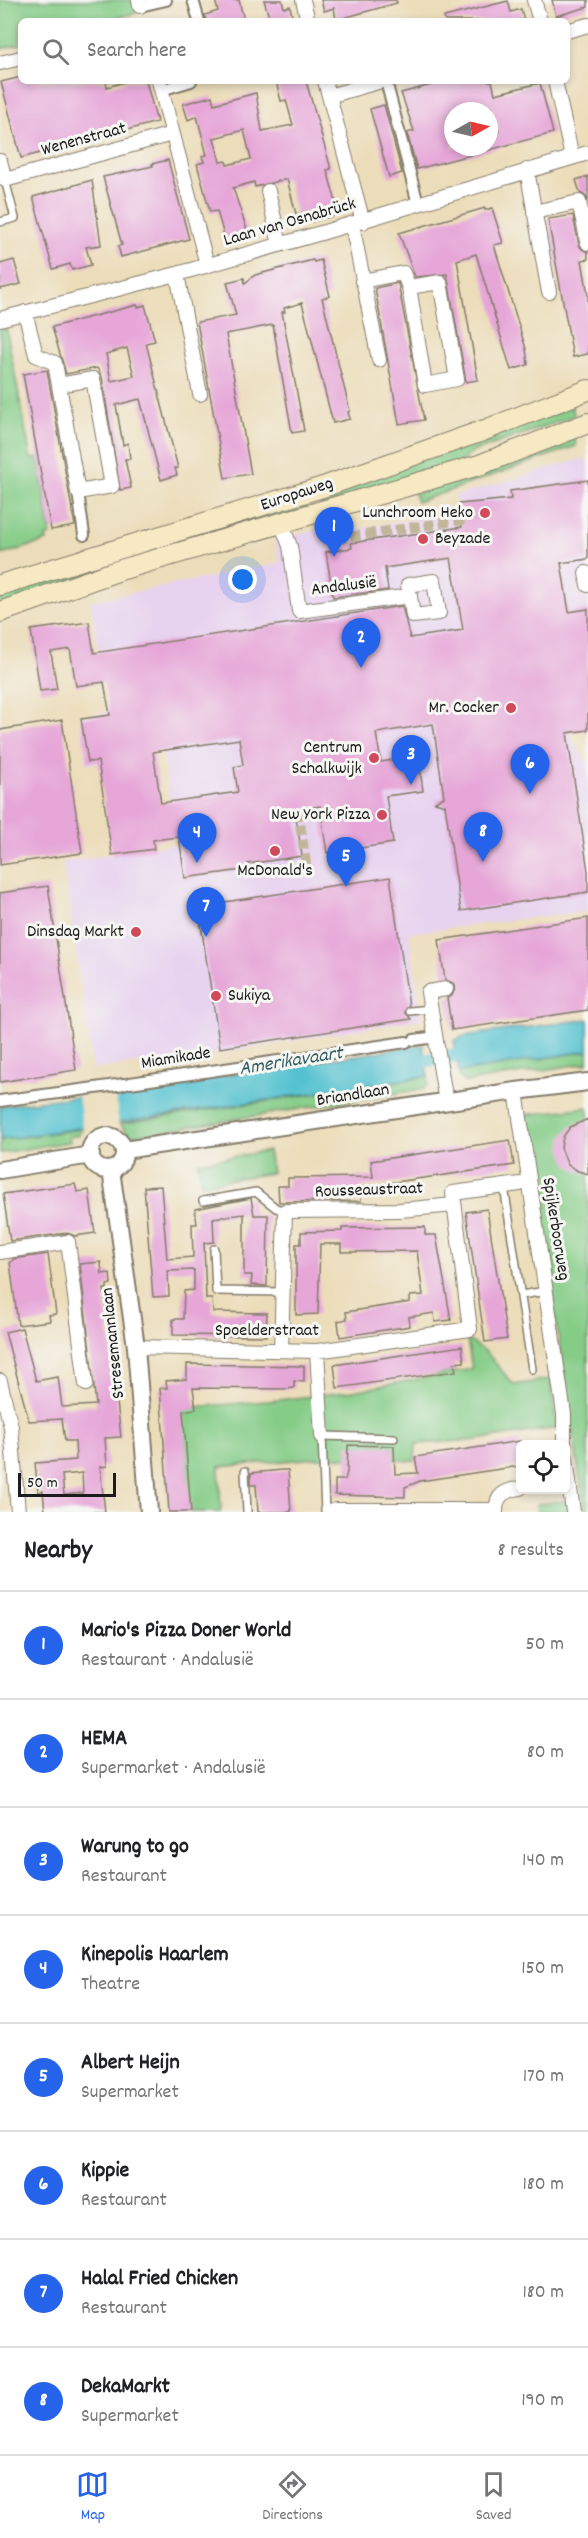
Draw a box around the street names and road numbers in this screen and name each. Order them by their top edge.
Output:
street label: Wenenstraat [39,117,130,163]
street label: Laan van Osnabrück [221,192,359,254]
street label: Europaweg [258,472,337,518]
street label: Andalusië [310,571,378,603]
street label: Miamikade [139,1041,213,1077]
street label: Briandlaan [315,1078,391,1114]
street label: Spijkerboorweg [535,1176,576,1282]
street label: Rousseaustraat [314,1177,424,1205]
street label: Stresemannlaan [96,1286,132,1400]
street label: Spoelderstraat [215,1319,319,1344]

